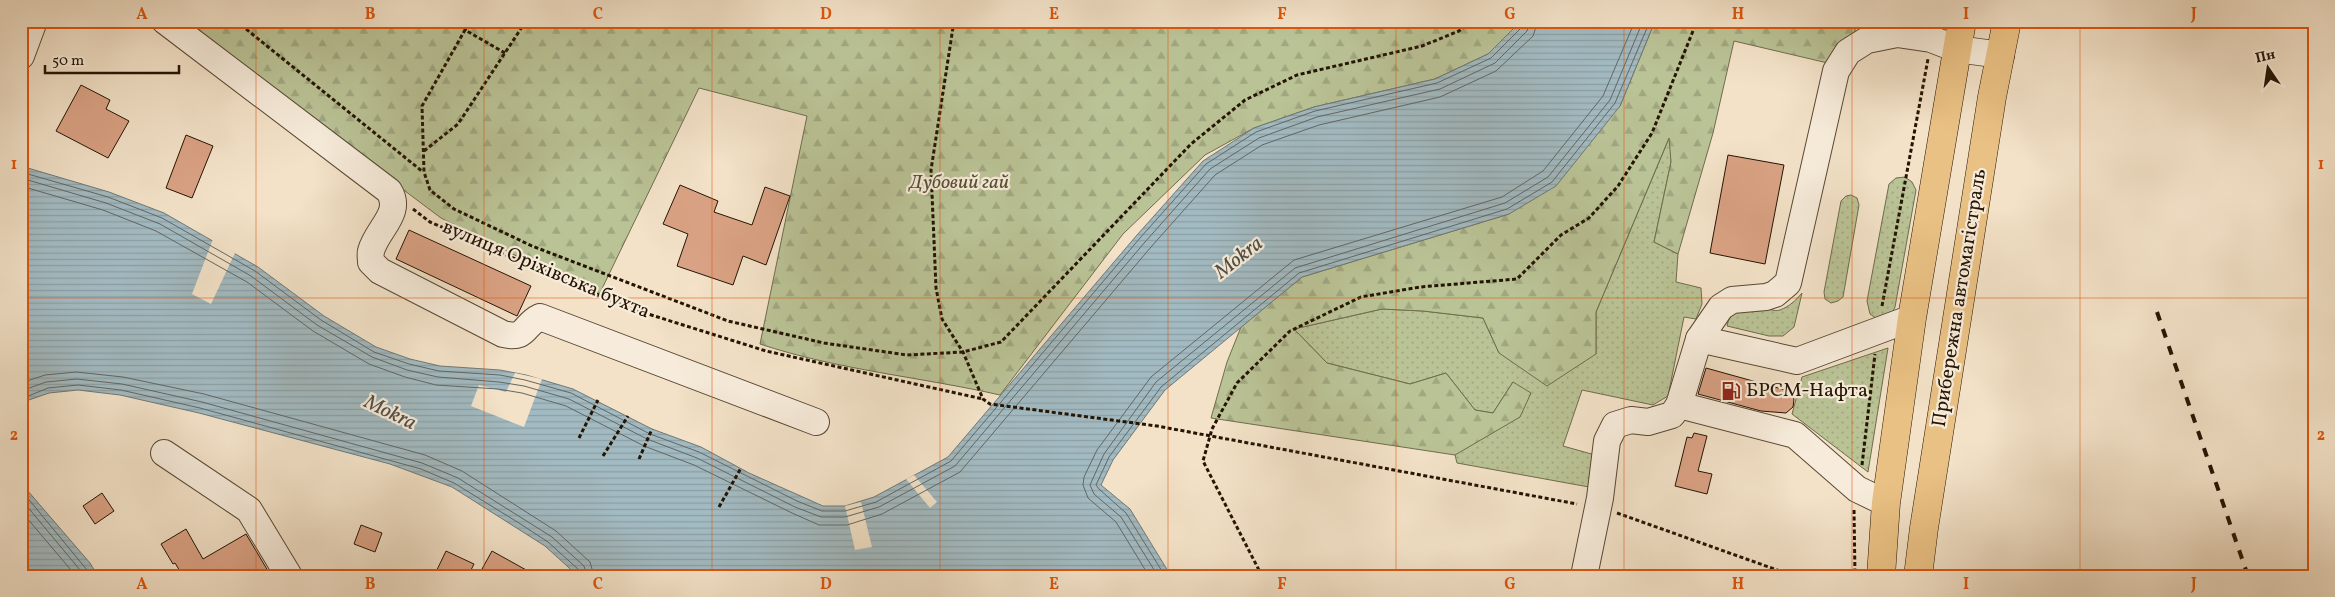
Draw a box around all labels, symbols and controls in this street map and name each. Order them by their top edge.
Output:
text: A [136,4,148,26]
text: B [365,4,376,26]
text: C [593,4,603,26]
text: D [820,4,832,26]
text: E [1049,4,1059,26]
text: F [1277,4,1287,26]
text: G [1504,4,1516,26]
text: H [1732,4,1744,26]
text: I [1963,4,1969,26]
text: J [2190,4,2197,26]
scale bar [45,42,179,74]
north arrow [2242,42,2292,92]
text: Пн [2254,45,2277,68]
text: 50 m [52,51,84,72]
text: 1 [11,154,17,176]
text: 1 [2318,154,2324,176]
street label: Прибережна автомагістраль [1926,167,1994,429]
park label: Дубовий гай [907,169,1009,197]
street label: вулиця Оріхівська бухта [438,214,654,326]
water label: Mokra [1208,230,1269,287]
place label: БРСМ-Нафта [1746,377,1868,405]
fuel station icon: БРСМ-Нафта [1720,380,1742,402]
water label: Mokra [358,388,421,438]
text: 2 [10,425,18,447]
text: 2 [2317,425,2325,447]
text: A [136,574,148,596]
text: B [365,574,376,596]
text: C [593,574,603,596]
text: D [820,574,832,596]
text: E [1049,574,1059,596]
text: F [1277,574,1287,596]
text: G [1504,574,1516,596]
text: H [1732,574,1744,596]
text: I [1963,574,1969,596]
text: J [2190,574,2197,596]

